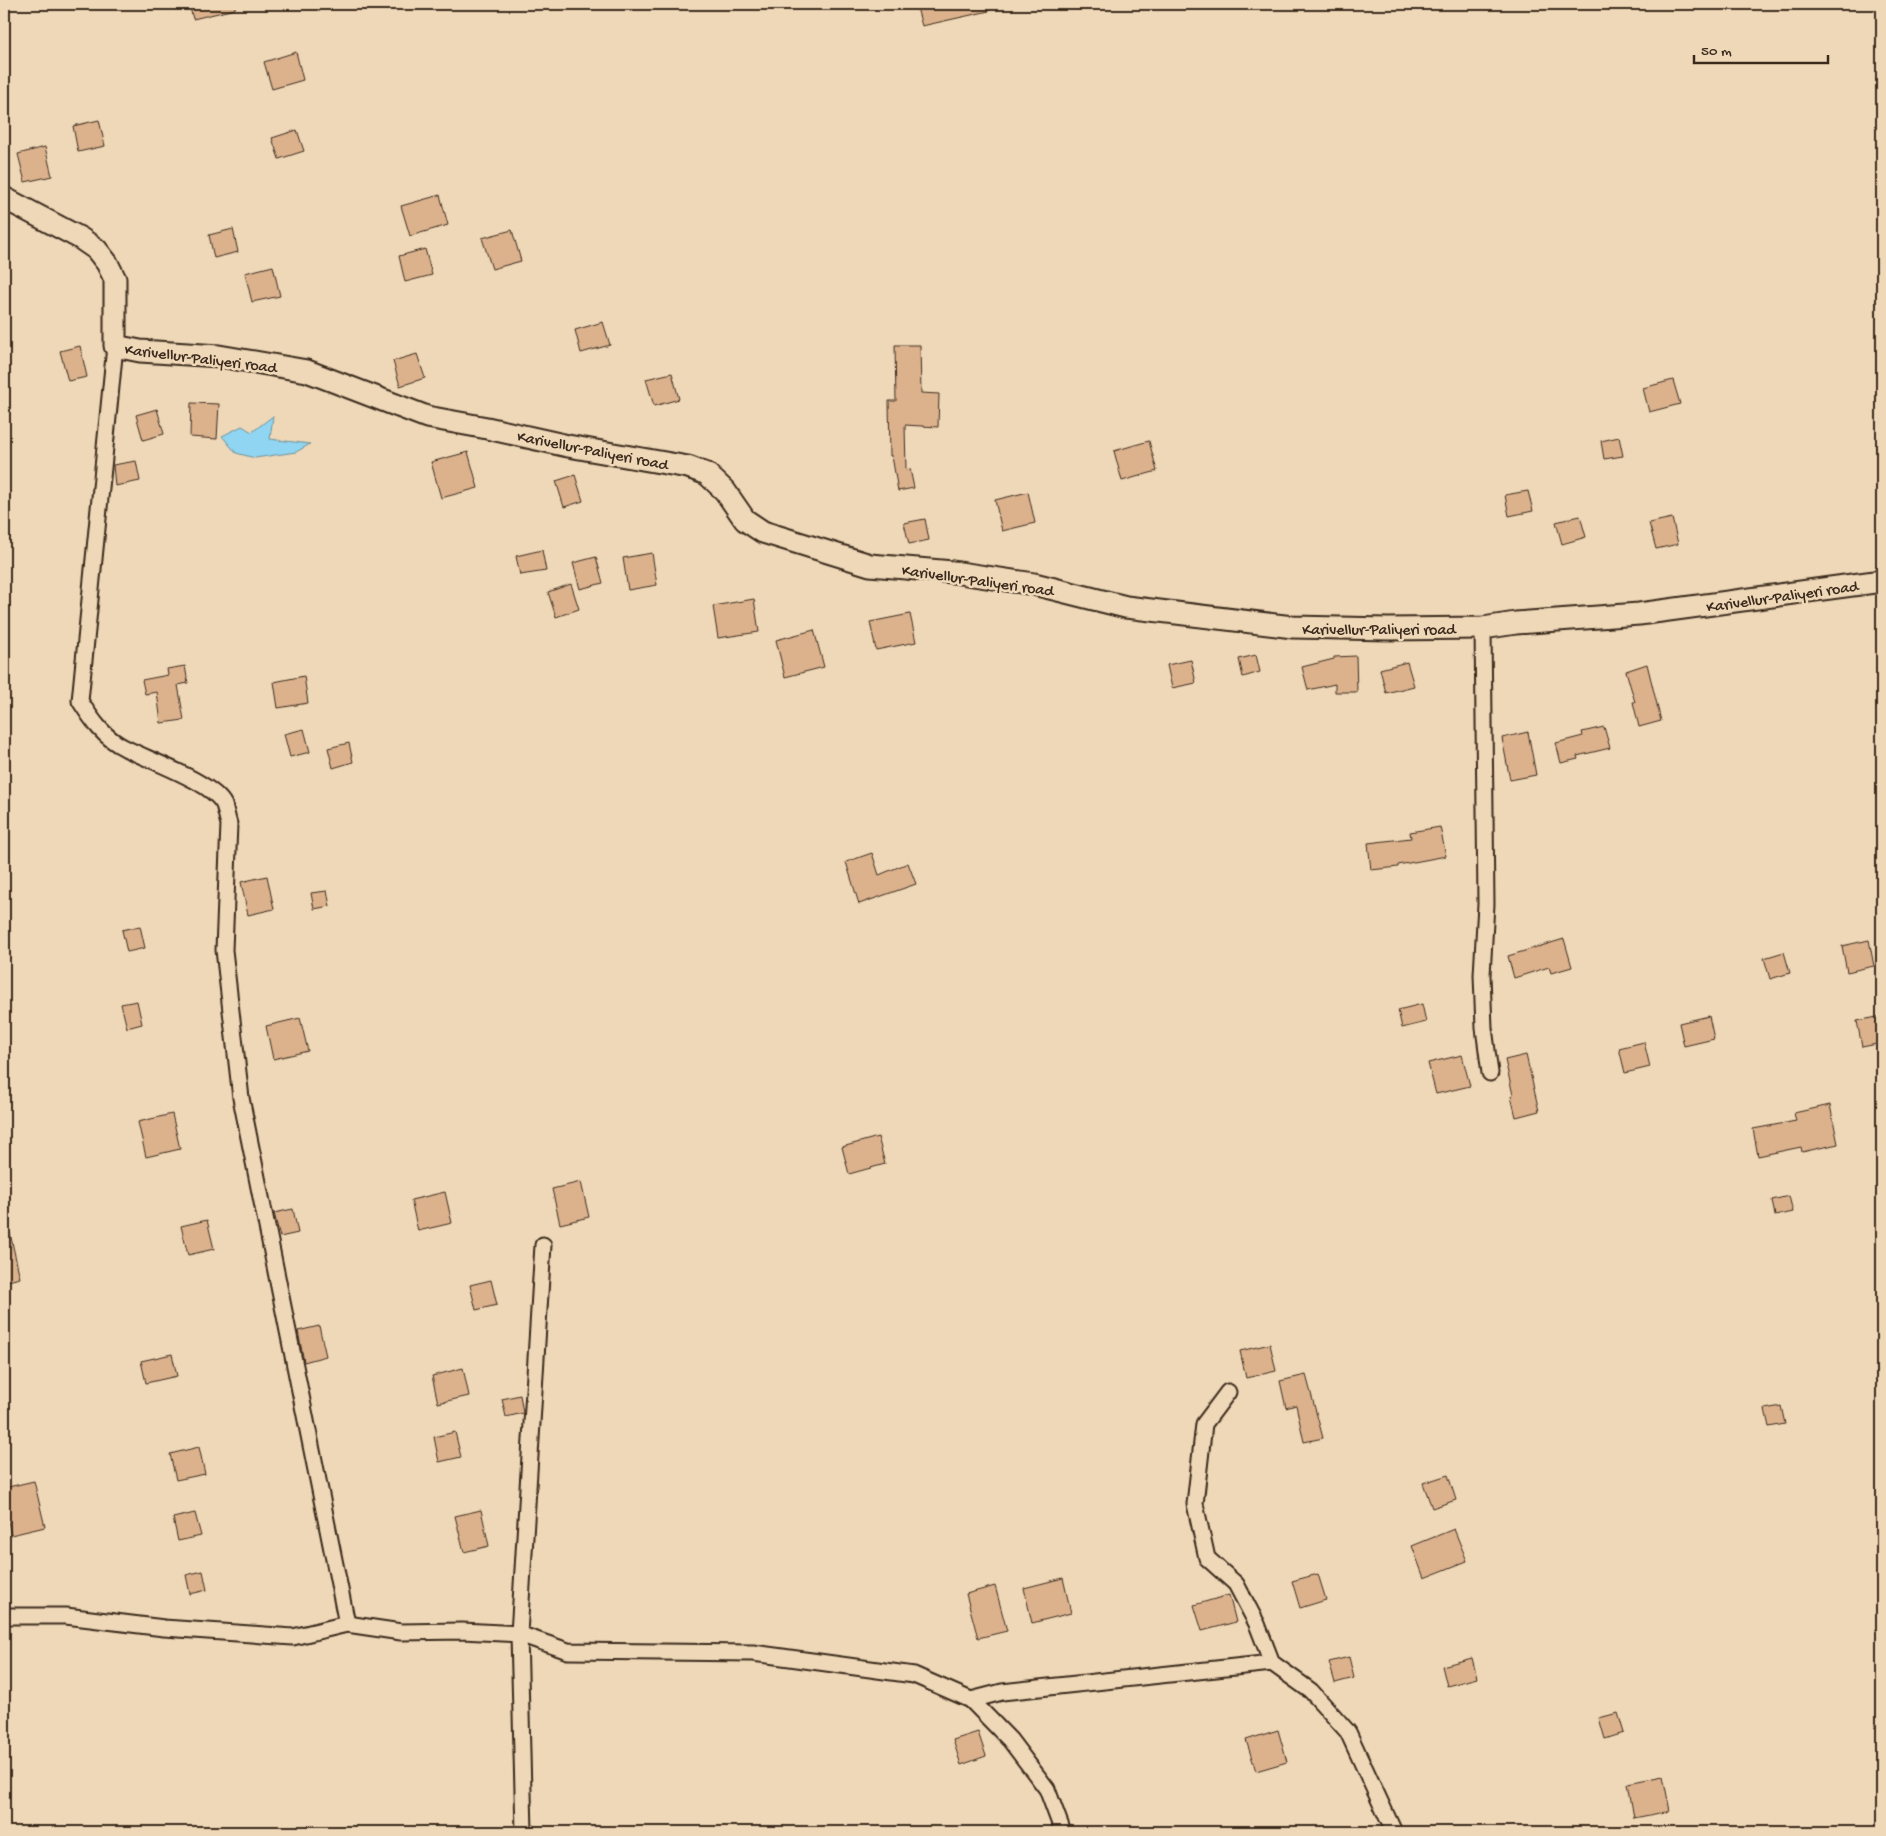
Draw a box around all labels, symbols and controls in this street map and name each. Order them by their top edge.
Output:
scale bar [1694,32,1827,64]
text: 50 m [1701,43,1732,61]
street label: Karivellur-Paliyeri road [123,342,279,379]
street label: Karivellur-Paliyeri road [515,428,671,477]
street label: Karivellur-Paliyeri road [900,562,1056,603]
street label: Karivellur-Paliyeri road [1705,578,1861,619]
street label: Karivellur-Paliyeri road [1302,622,1457,641]

